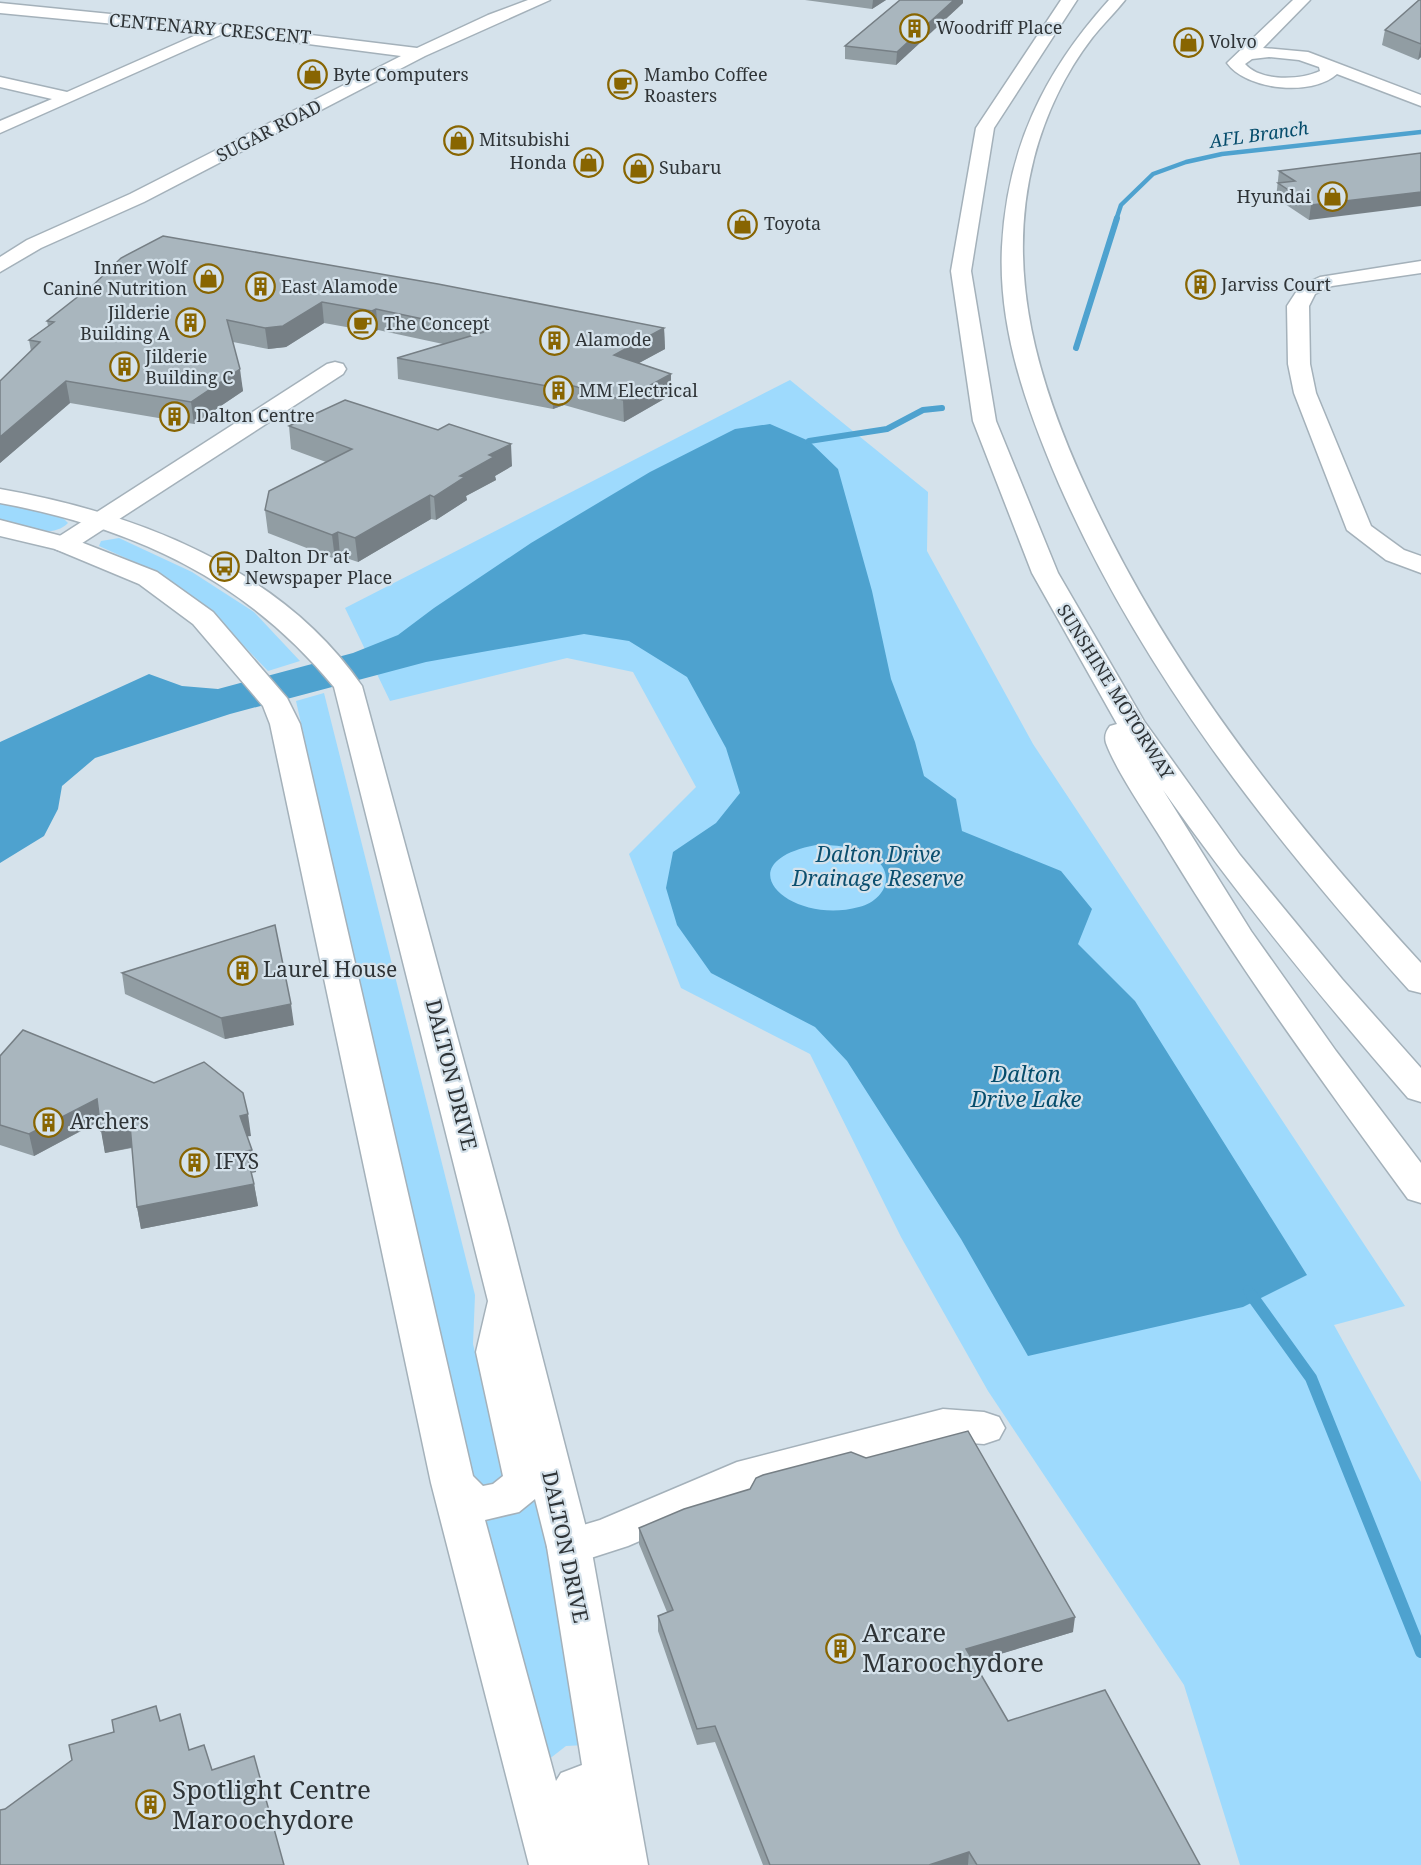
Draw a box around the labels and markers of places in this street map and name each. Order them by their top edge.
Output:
building icon: Woodriff Place [899,12,931,44]
place label: Woodriff Place [936,15,1062,39]
shop icon: Volvo [1172,26,1204,58]
place label: Volvo [1209,29,1257,53]
shop icon: Byte Computers [296,59,328,91]
place label: Byte Computers [333,62,469,86]
place label: Mambo Coffee Roasters [644,62,768,107]
cafe icon: Mambo Coffee Roasters [607,69,639,101]
shop icon: Mitsubishi [442,124,474,156]
place label: Mitsubishi [479,127,570,151]
shop icon: Honda [572,147,604,179]
place label: Honda [510,150,567,174]
shop icon: Subaru [622,152,654,184]
place label: Subaru [659,155,722,179]
shop icon: Hyundai [1316,181,1348,213]
place label: Hyundai [1237,184,1311,208]
shop icon: Toyota [727,208,759,240]
place label: Toyota [764,211,821,235]
place label: Inner Wolf Canine Nutrition [43,255,188,300]
shop icon: Inner Wolf Canine Nutrition [192,262,224,294]
building icon: Jarviss Court [1184,269,1216,301]
building icon: East Alamode [244,271,276,303]
place label: Jarviss Court [1220,272,1331,296]
place label: East Alamode [281,274,398,298]
place label: Jilderie Building A [80,300,170,345]
building icon: Jilderie Building A [175,307,207,339]
cafe icon: The Concept [347,308,379,340]
place label: The Concept [384,311,490,335]
building icon: Alamode [538,324,570,356]
place label: Alamode [575,327,651,351]
place label: Jilderie Building C [144,344,233,389]
building icon: Jilderie Building C [108,351,140,383]
building icon: MM Electrical [542,375,574,407]
place label: MM Electrical [579,378,698,402]
building icon: Dalton Centre [159,400,191,432]
place label: Dalton Centre [196,403,315,427]
place label: Dalton Dr at Newspaper Place [245,544,392,589]
bus stop icon: Dalton Dr at Newspaper Place [208,551,240,583]
building icon: Laurel House [226,954,258,986]
place label: Laurel House [263,955,397,983]
building icon: Archers [33,1106,65,1138]
place label: Archers [70,1107,149,1135]
building icon: IFYS [178,1146,210,1178]
place label: IFYS [215,1147,259,1175]
place label: Arcare Maroochydore [862,1614,1044,1680]
building icon: Arcare Maroochydore [825,1632,857,1664]
place label: Spotlight Centre Maroochydore [172,1771,371,1837]
building icon: Spotlight Centre Maroochydore [135,1789,167,1821]

